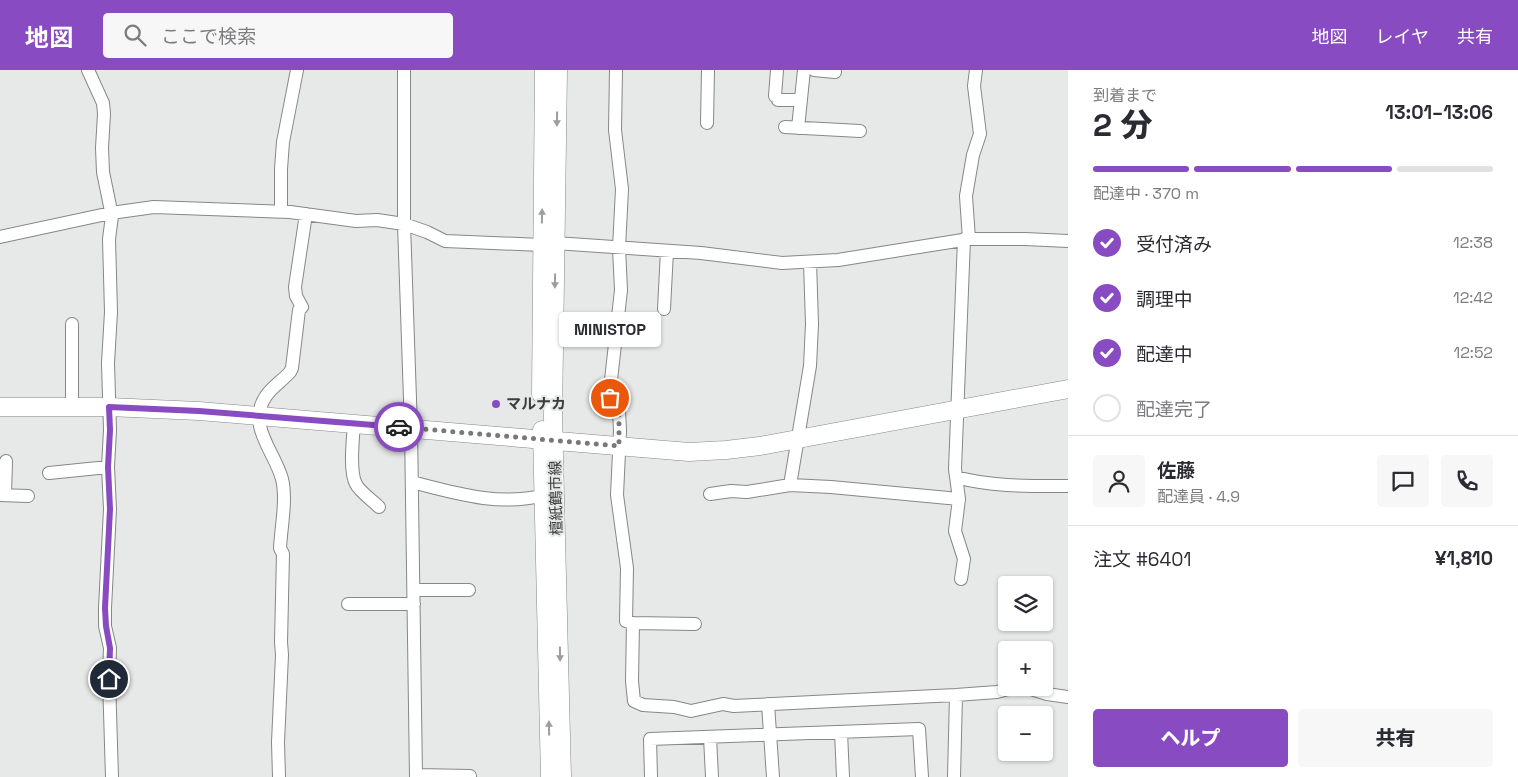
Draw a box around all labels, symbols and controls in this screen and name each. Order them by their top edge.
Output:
search box [103,13,453,58]
icon: search [121,21,149,49]
text: 地図 [25,22,73,53]
text: ここで検索 [161,24,256,49]
text: 地図 [1312,25,1348,48]
text: レイヤ [1376,25,1429,48]
text: 共有 [1457,25,1493,48]
text: 到着まで [1093,85,1157,106]
text: 13:01–13:06 [1385,100,1493,125]
text: 2 分 [1093,105,1152,145]
one-way arrow [553,111,561,127]
text: 配達中 · 370 m [1093,183,1199,204]
one-way arrow [538,208,546,224]
icon: check [1093,229,1121,257]
text: 受付済み [1136,232,1212,257]
text: 12:38 [1453,232,1493,253]
one-way arrow [551,273,559,289]
icon: check [1093,284,1121,312]
text: 調理中 [1136,287,1193,312]
text: 12:42 [1453,287,1493,308]
callout: MINISTOP [559,313,661,348]
text: MINISTOP [574,319,646,340]
icon: check [1093,339,1121,367]
text: 配達中 [1136,342,1193,367]
text: 12:52 [1454,342,1493,363]
pin [589,377,631,419]
icon: bag [596,384,624,412]
place label: マルナカ [506,394,566,413]
text: 配達完了 [1136,397,1212,422]
marker: マルナカ [490,398,502,410]
courier [374,402,424,452]
icon: car [385,413,413,441]
button: person [1093,455,1145,507]
button: chat [1377,455,1429,507]
button: phone [1441,455,1493,507]
text: 佐藤 [1157,458,1195,483]
street label: 檀紙鶴市線 [545,460,566,536]
text: 配達員 · 4.9 [1157,486,1240,507]
text: ¥1,810 [1435,546,1493,571]
text: 注文 #6401 [1093,547,1191,572]
map controls [998,576,1053,761]
button: layers [998,576,1053,631]
button: + [998,641,1053,696]
one-way arrow [556,646,564,662]
pin [88,658,130,700]
icon: home [95,665,123,693]
button: − [998,706,1053,761]
button: ヘルプ [1093,709,1288,767]
button: 共有 [1298,709,1493,767]
one-way arrow [544,720,552,736]

